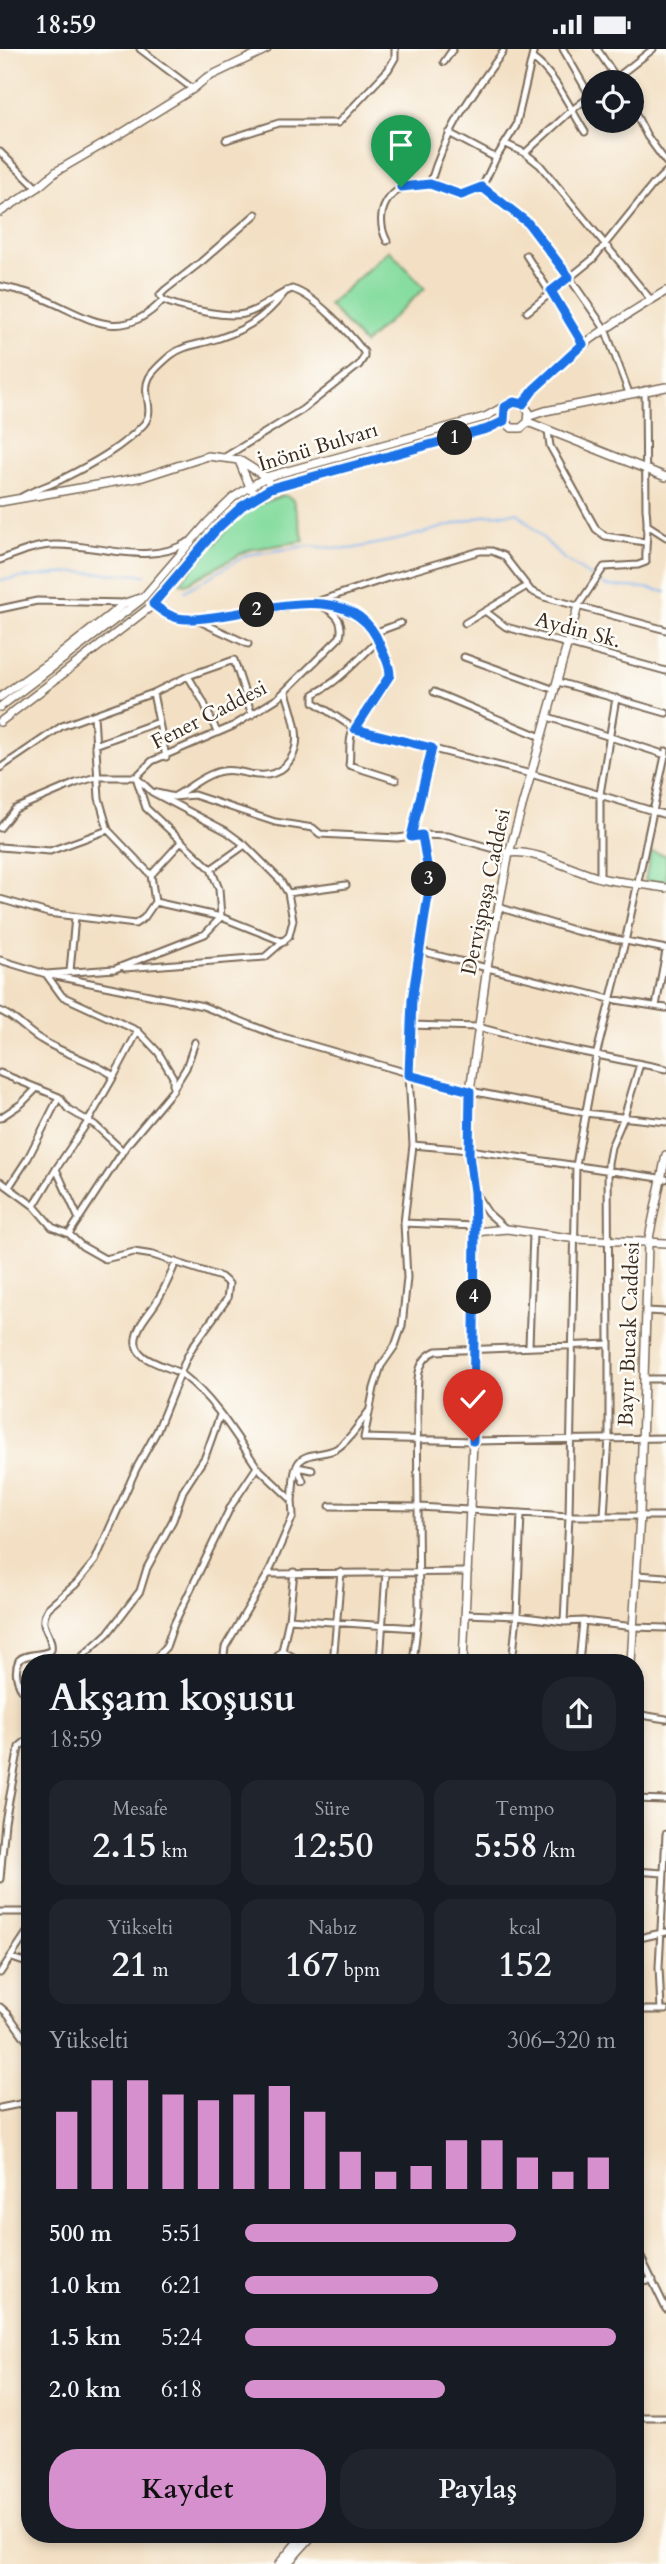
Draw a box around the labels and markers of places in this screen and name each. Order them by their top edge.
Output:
pin [371,115,431,187]
pin: 1 [438,421,472,455]
pin: 2 [240,593,274,627]
pin: 3 [412,861,446,897]
pin: 4 [456,1279,491,1315]
pin [443,1369,503,1441]

